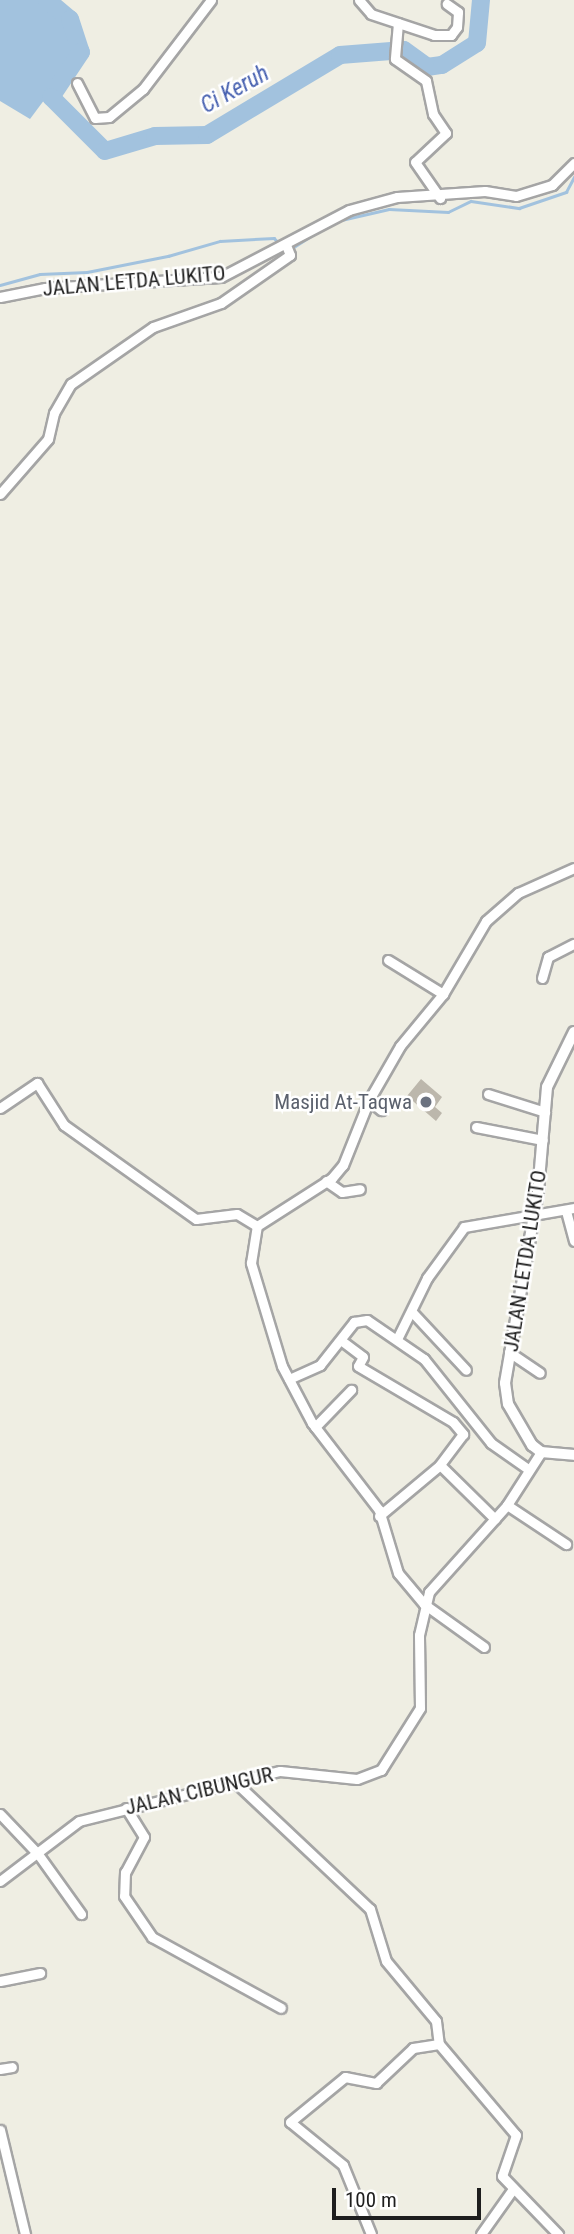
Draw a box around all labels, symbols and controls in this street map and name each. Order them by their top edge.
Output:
water label: Ci Keruh [196,60,274,120]
street label: JALAN LETDA LUKITO [42,260,226,302]
place label: Masjid At-Taqwa [274,1089,412,1115]
marker: Masjid At-Taqwa [418,1094,434,1110]
street label: JALAN LETDA LUKITO [498,1168,552,1354]
street label: JALAN CIBUNGUR [123,1762,275,1820]
scale bar [336,2174,485,2218]
text: 100 m [345,2188,397,2212]

